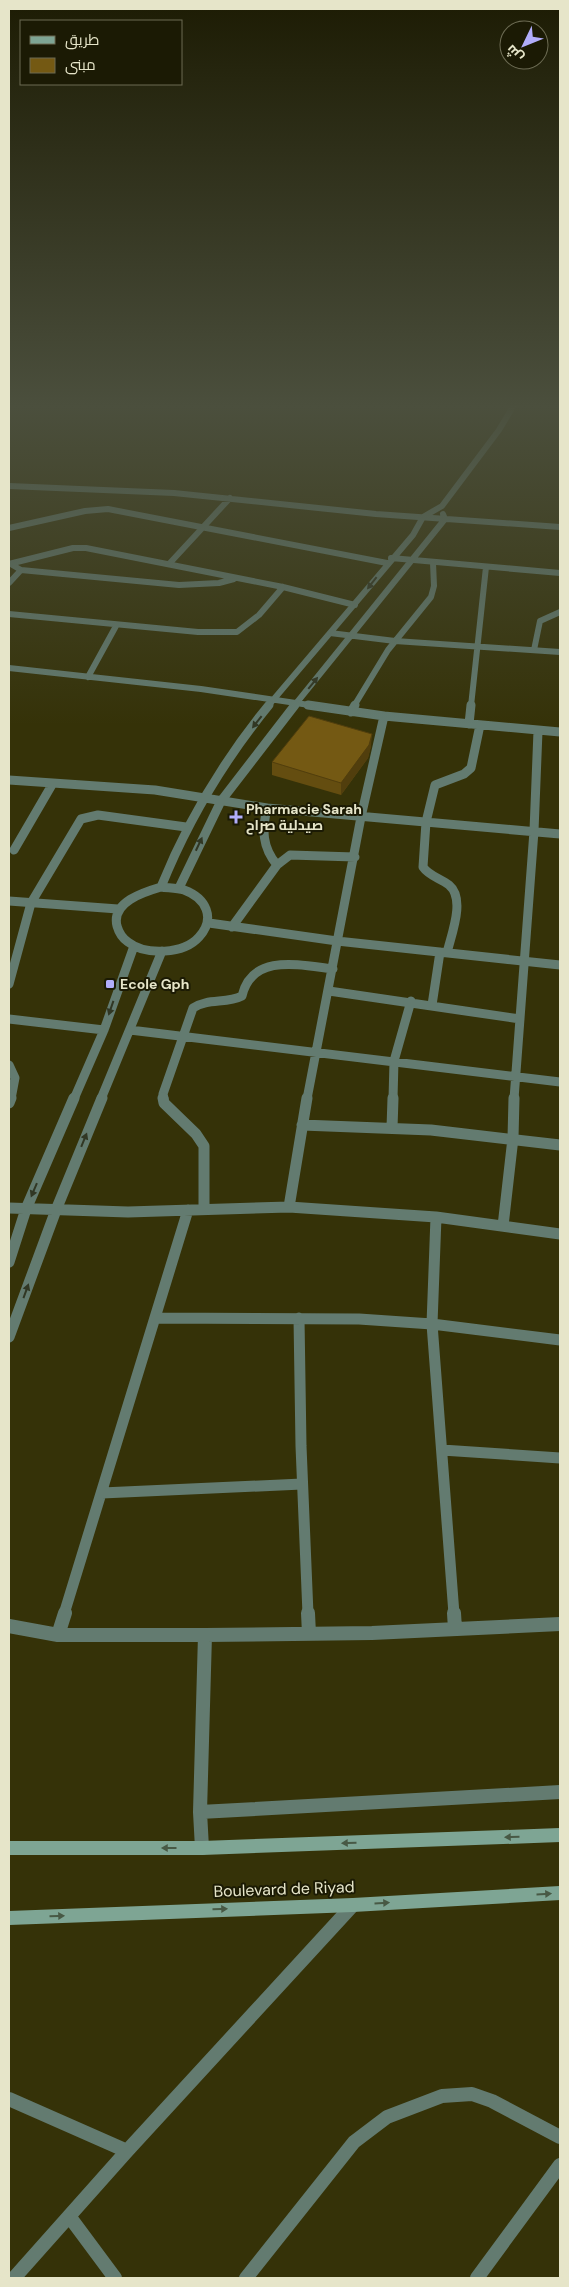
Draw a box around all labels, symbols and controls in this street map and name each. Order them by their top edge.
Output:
legend [20,20,182,85]
north arrow [499,20,549,70]
text: طريق [65,30,99,50]
text: ش [502,41,527,67]
text: مبنى [65,55,96,75]
one-way arrow [366,576,377,589]
one-way arrow [308,677,319,690]
one-way arrow [252,715,263,728]
place label: Pharmacie Sarah صيدلية صراح [246,800,362,835]
marker: Pharmacie Sarah صيدلية صراح [230,811,242,823]
one-way arrow [196,837,204,851]
place label: Ecole Gph [120,975,189,993]
marker: Ecole Gph [104,978,116,990]
one-way arrow [107,1001,115,1016]
one-way arrow [81,1132,88,1147]
one-way arrow [30,1183,38,1197]
one-way arrow [23,1284,30,1299]
one-way arrow [503,1833,519,1841]
one-way arrow [341,1839,357,1847]
one-way arrow [161,1844,177,1852]
street label: Boulevard de Riyad [213,1876,355,1902]
one-way arrow [537,1890,553,1898]
one-way arrow [374,1899,390,1907]
one-way arrow [212,1905,228,1913]
one-way arrow [50,1911,66,1919]

